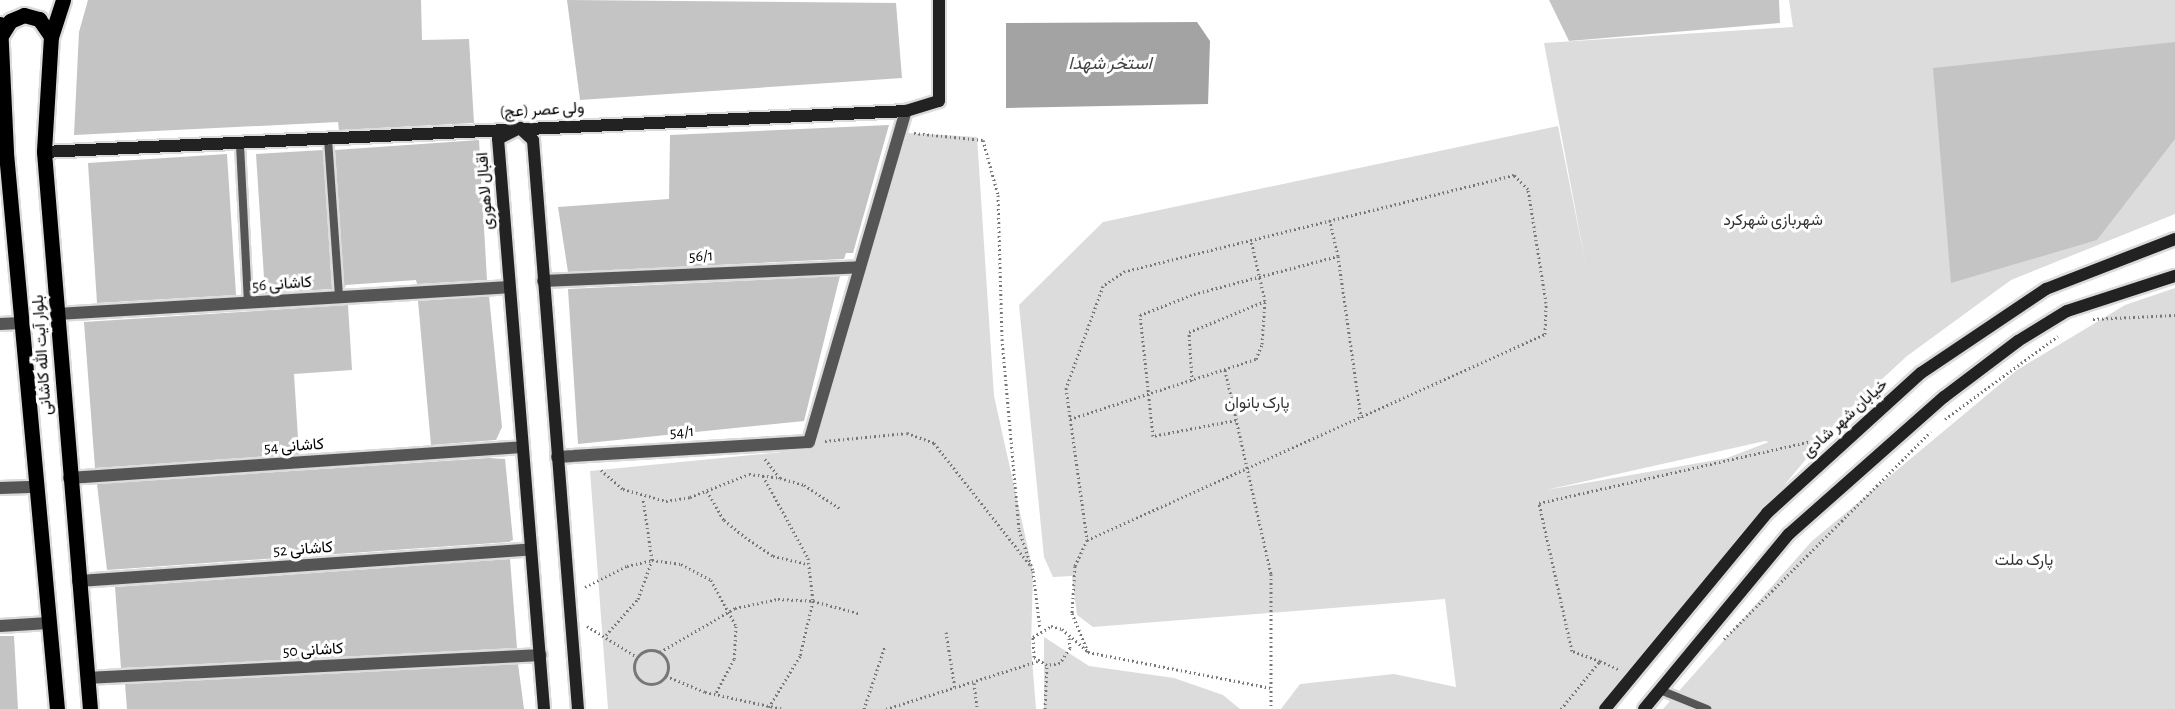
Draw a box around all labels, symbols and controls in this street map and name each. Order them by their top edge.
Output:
water label: استخر شهدا [1068,53,1152,75]
street label: ولی عصر (عج) [499,98,585,122]
street label: اقبال لاهوری [473,152,497,230]
park label: شهربازی شهرکرد [1723,210,1823,230]
street label: 56/1 [688,246,714,266]
street label: کاشانی 56 [251,272,313,296]
street label: بلوار آیت الله کاشانی [28,294,56,416]
street label: خیابان شهر شادی [1798,375,1892,461]
park label: پارک بانوان [1225,393,1289,413]
street label: 54/1 [669,422,695,442]
street label: کاشانی 54 [263,434,325,458]
street label: کاشانی 52 [273,537,333,561]
park label: پارک ملت [1995,550,2053,570]
street label: کاشانی 50 [282,639,344,661]

